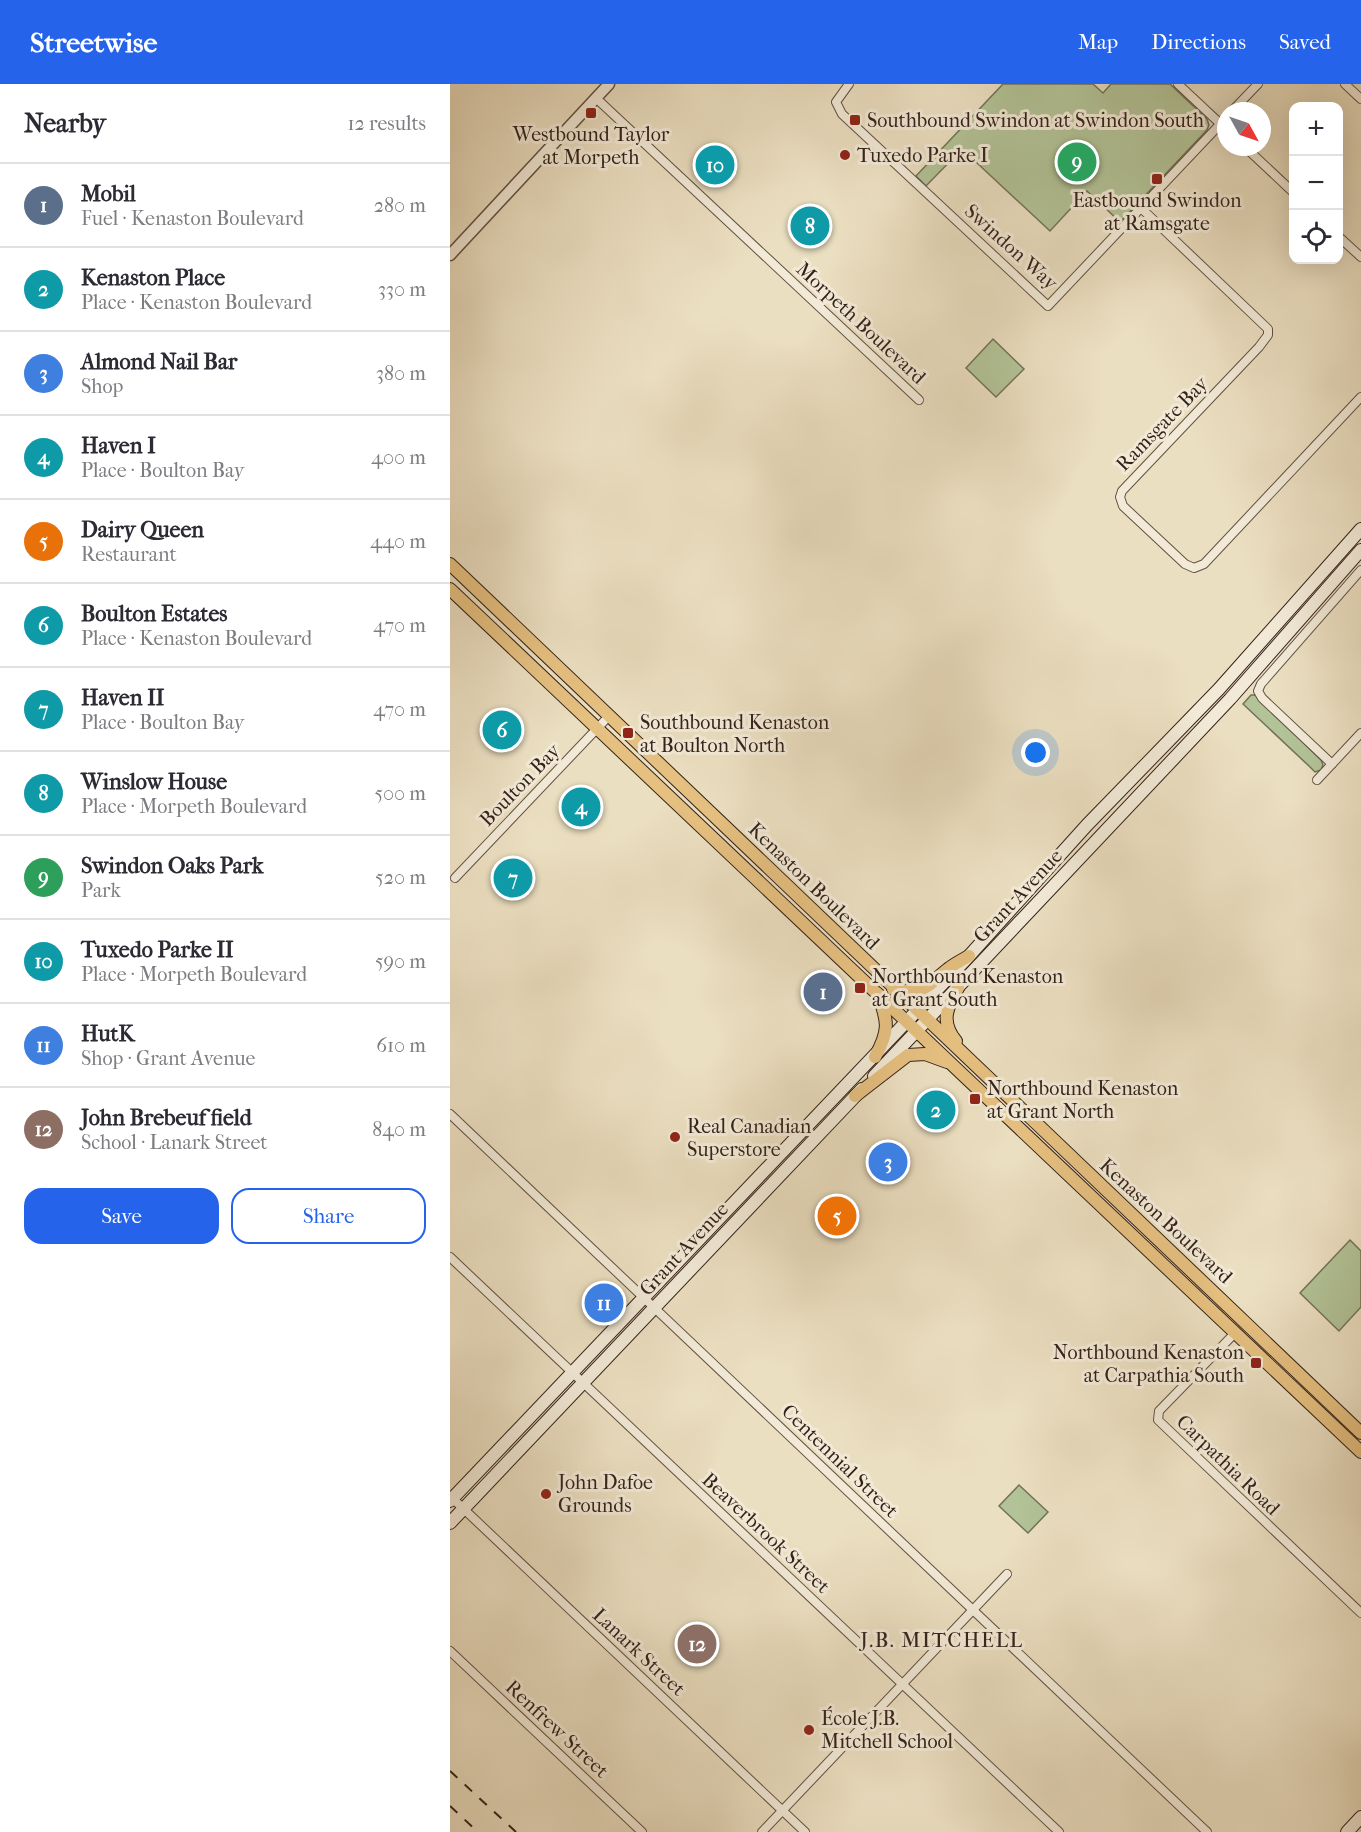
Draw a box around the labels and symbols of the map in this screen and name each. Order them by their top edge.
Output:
north arrow [1217,102,1271,156]
marker: Westbound Taylor at Morpeth [584,106,598,120]
place label: Southbound Swindon at Swindon South [867,109,1205,132]
marker: Southbound Swindon at Swindon South [848,113,862,127]
place label: Westbound Taylor at Morpeth [512,123,670,169]
pin: 9 [1058,140,1096,184]
pin: 10 [696,142,734,188]
place label: Tuxedo Parke I [857,144,988,167]
marker: Tuxedo Parke I [838,148,852,162]
marker: Eastbound Swindon at Ramsgate [1150,172,1164,186]
place label: Eastbound Swindon at Ramsgate [1072,189,1242,235]
street label: Swindon Way [960,199,1063,296]
pin: 8 [790,204,830,248]
street label: Morpeth Boulevard [792,257,931,389]
street label: Ramsgate Bay [1111,371,1214,476]
pin: 6 [482,708,522,752]
place label: Southbound Kenaston at Boulton North [640,711,830,757]
marker: Southbound Kenaston at Boulton North [621,726,635,740]
street label: Boulton Bay [475,738,566,831]
your location [1021,738,1050,767]
pin: 4 [562,784,600,830]
street label: Kenaston Boulevard [744,818,885,955]
street label: Grant Avenue [969,844,1067,947]
pin: 7 [494,856,532,900]
place label: Northbound Kenaston at Grant South [872,965,1064,1011]
pin: 1 [804,970,842,1014]
marker: Northbound Kenaston at Grant South [853,981,867,995]
place label: Northbound Kenaston at Grant North [987,1077,1179,1123]
pin: 2 [916,1088,956,1132]
marker: Northbound Kenaston at Grant North [968,1092,982,1106]
place label: Real Canadian Superstore [687,1115,812,1161]
marker: Real Canadian Superstore [668,1130,682,1144]
pin: 3 [868,1140,908,1184]
street label: Kenaston Boulevard [1095,1154,1238,1289]
pin: 5 [818,1194,856,1238]
street label: Grant Avenue [635,1197,733,1300]
pin: 11 [584,1280,624,1326]
place label: Northbound Kenaston at Carpathia South [1053,1341,1245,1387]
marker: Northbound Kenaston at Carpathia South [1249,1356,1263,1370]
street label: Centennial Street [777,1400,903,1522]
street label: Carpathia Road [1172,1410,1285,1521]
street label: Beaverbrook Street [697,1468,835,1598]
place label: John Dafoe Grounds [556,1471,653,1517]
marker: John Dafoe Grounds [539,1487,553,1501]
street label: Lanark Street [588,1603,690,1701]
pin: 12 [678,1622,716,1666]
district label: J.B. MITCHELL [858,1628,1024,1652]
street label: Renfrew Street [501,1675,613,1783]
place label: École J.B. Mitchell School [821,1706,954,1753]
marker: École J.B. Mitchell School [802,1723,816,1737]

